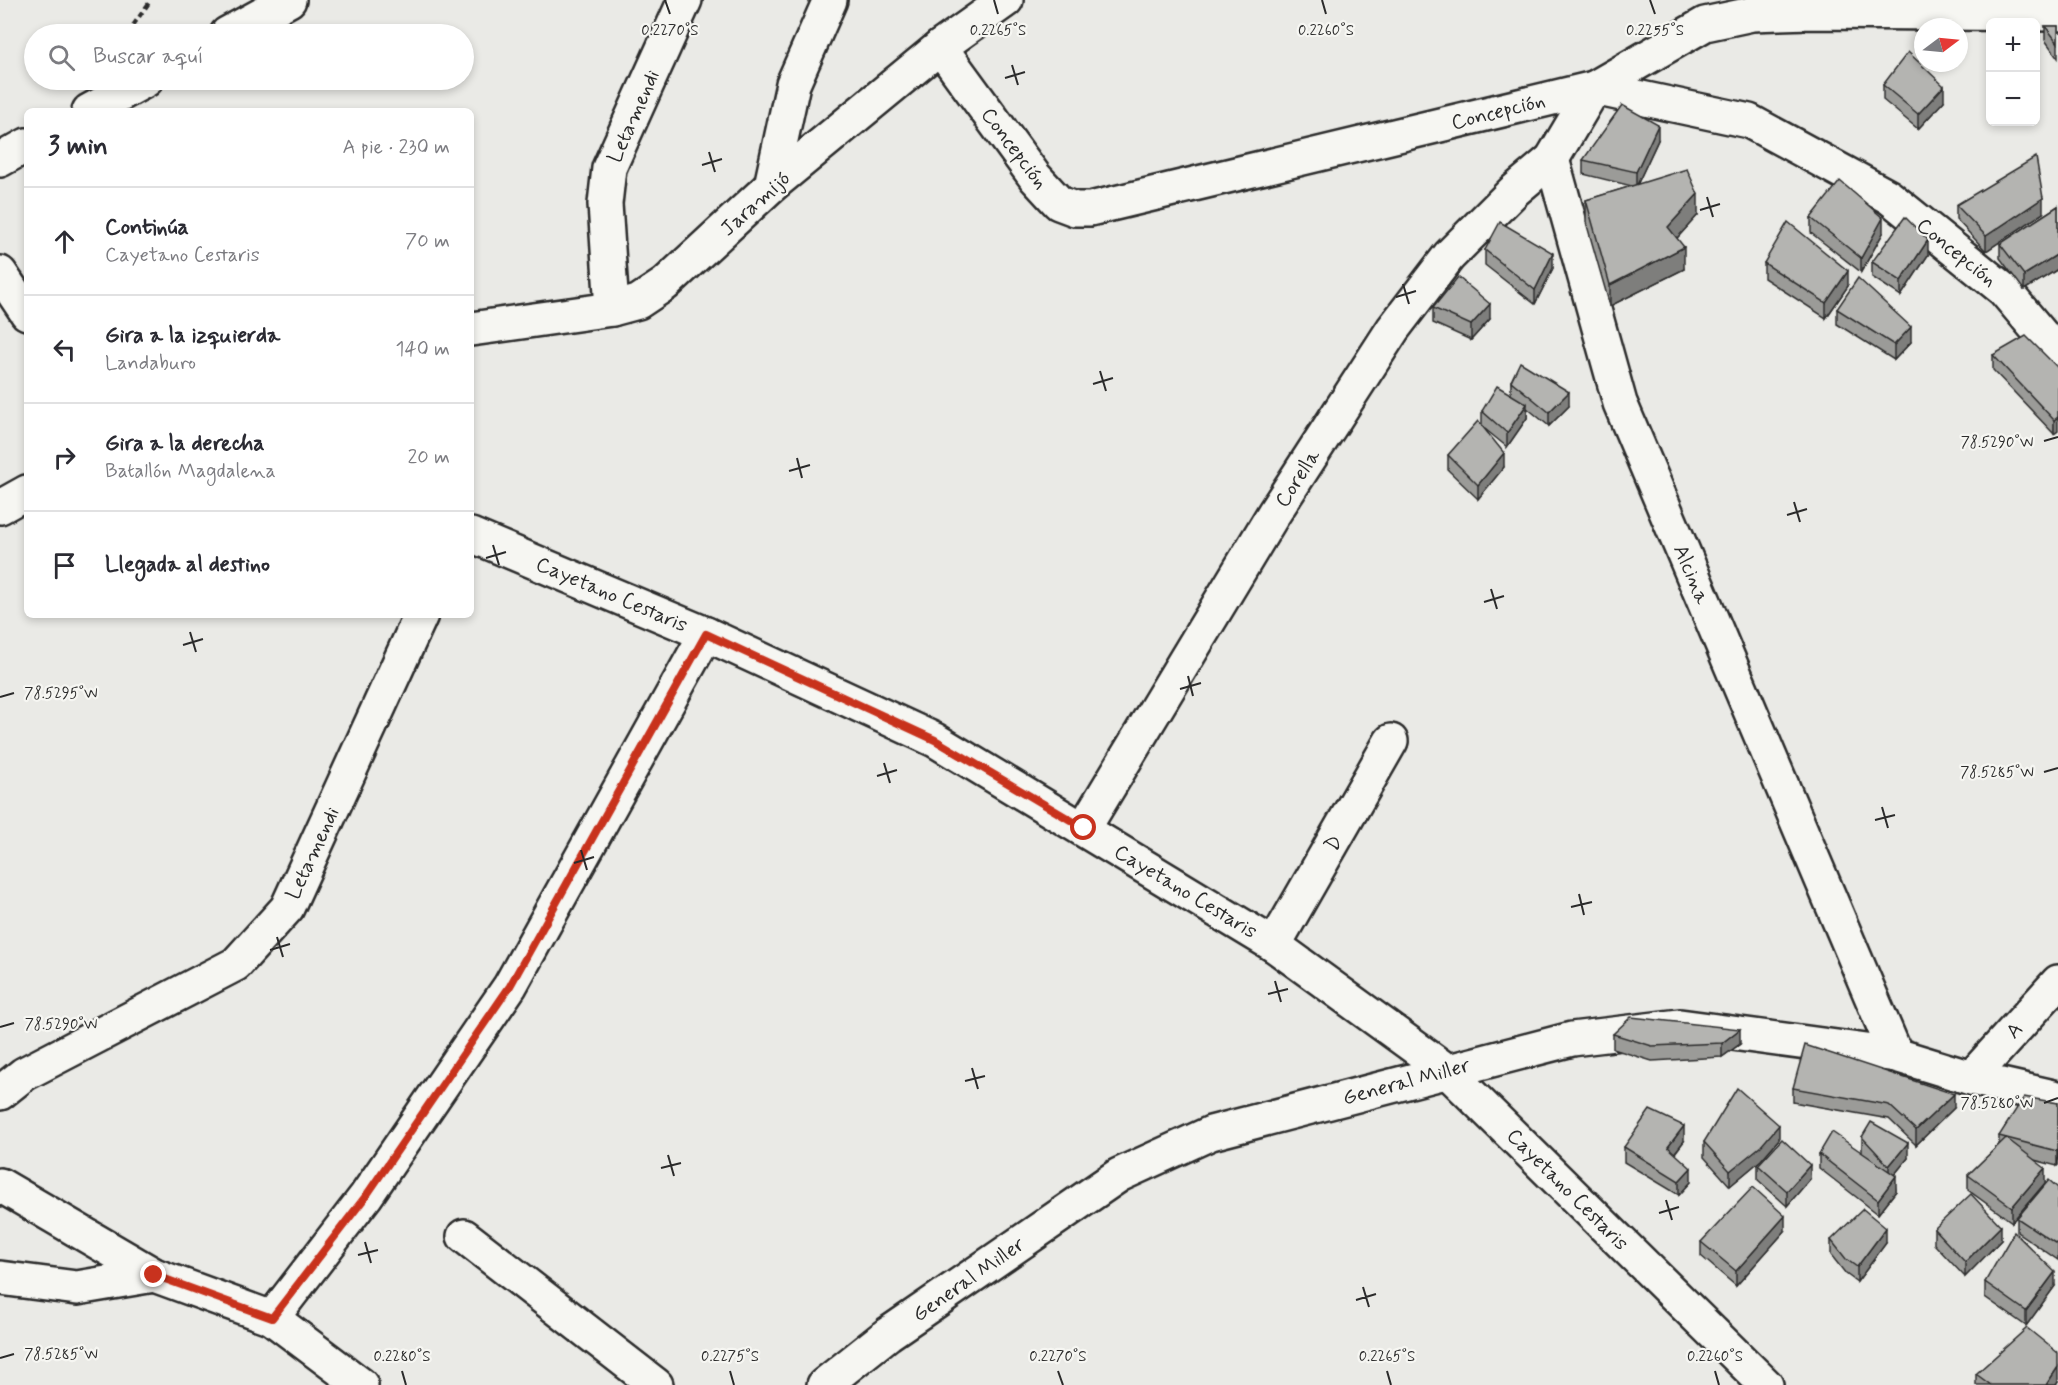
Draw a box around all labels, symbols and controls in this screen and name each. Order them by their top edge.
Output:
north arrow [1914,18,1968,72]
map controls [1986,18,2040,126]
button: + [1986,18,2040,72]
text: 0.2270°S [641,21,699,41]
text: 0.2265°S [970,21,1026,41]
text: 0.2260°S [1298,21,1354,41]
text: 0.2255°S [1626,21,1684,41]
search box [24,24,474,90]
icon: search [45,41,78,74]
text: Buscar aquí [93,43,204,71]
street label: Letamendi [601,65,667,167]
button: − [1986,72,2040,126]
street label: Concepción [1448,87,1548,137]
street label: Concepción [974,102,1054,195]
text: 3 min [48,130,108,164]
text: A pie · 230 m [342,134,450,161]
street label: Jaramijó [715,165,797,243]
street label: Concepción [1910,212,2002,294]
text: Continúa [105,214,189,242]
icon: ahead [48,225,81,258]
text: 70 m [405,228,450,255]
text: Cayetano Cestaris [105,242,260,269]
text: Gira a la izquierda [105,322,280,350]
icon: left [48,333,81,366]
text: 140 m [396,336,450,363]
text: Landaburo [105,350,196,377]
text: Gira a la derecha [105,430,265,458]
text: 78.5290°W [1961,433,2033,453]
icon: right [48,441,81,474]
text: 20 m [407,444,450,471]
street label: Corella [1269,444,1327,513]
text: Batallón Magdalena [105,458,276,485]
street label: Alcina [1666,540,1716,609]
icon: arrive [48,549,81,582]
street label: Cayetano Cestaris [531,550,692,640]
text: Llegada al destino [105,551,270,579]
text: 78.5295°W [24,684,98,704]
text: 78.5285°W [1960,763,2034,783]
street label: Letamendi [279,802,347,904]
route start [1070,814,1096,840]
street label: D [1318,830,1350,857]
street label: Cayetano Cestaris [1109,838,1262,946]
text: 78.5290°W [25,1015,97,1035]
street label: A [2000,1016,2030,1045]
street label: General Miller [1340,1051,1473,1112]
text: 78.5280°W [1961,1094,2033,1114]
street label: Cayetano Cestaris [1500,1122,1635,1257]
street label: General Miller [907,1231,1030,1329]
route end [140,1261,166,1287]
text: 78.5285°W [24,1345,98,1365]
text: 0.2280°S [373,1347,431,1367]
text: 0.2275°S [701,1347,759,1367]
text: 0.2270°S [1029,1347,1087,1367]
text: 0.2265°S [1359,1347,1415,1367]
text: 0.2260°S [1687,1347,1743,1367]

